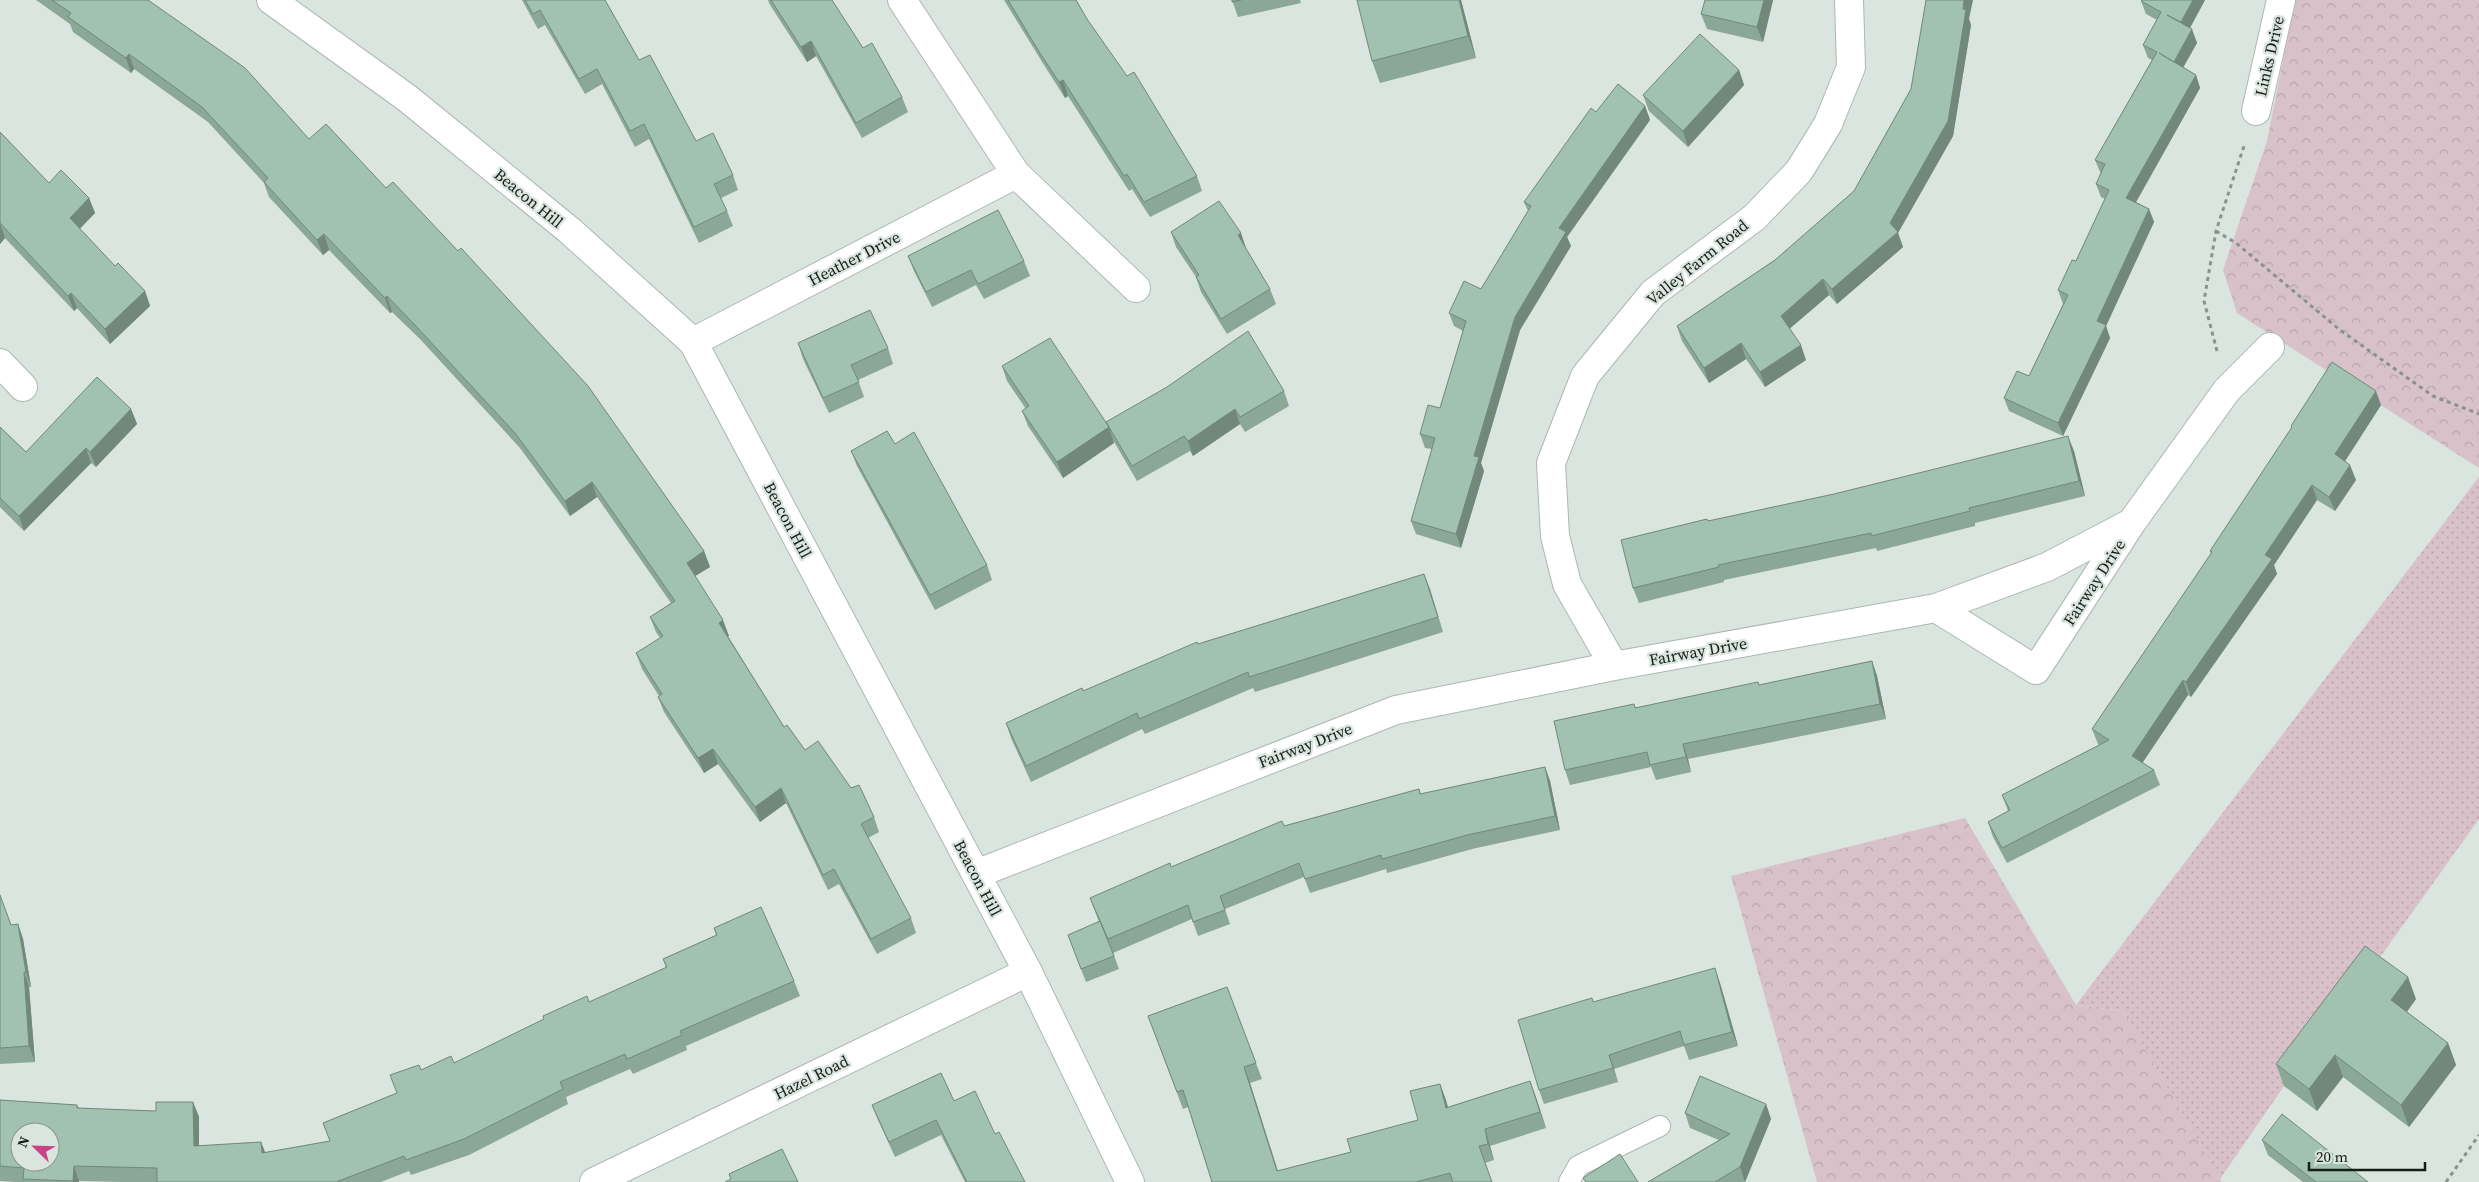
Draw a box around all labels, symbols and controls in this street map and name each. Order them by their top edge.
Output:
street label: Links Drive [2249,14,2289,98]
street label: Beacon Hill [490,163,568,233]
street label: Valley Farm Road [1642,214,1752,310]
street label: Heather Drive [804,225,904,291]
street label: Beacon Hill [759,478,817,562]
street label: Fairway Drive [2058,535,2130,629]
street label: Fairway Drive [1647,632,1749,670]
street label: Fairway Drive [1255,717,1355,773]
street label: Beacon Hill [949,836,1007,920]
street label: Hazel Road [770,1049,852,1105]
north arrow [10,1122,60,1172]
text: N [12,1133,34,1151]
scale bar [2309,1140,2425,1172]
text: 20 m [2316,1146,2348,1167]

